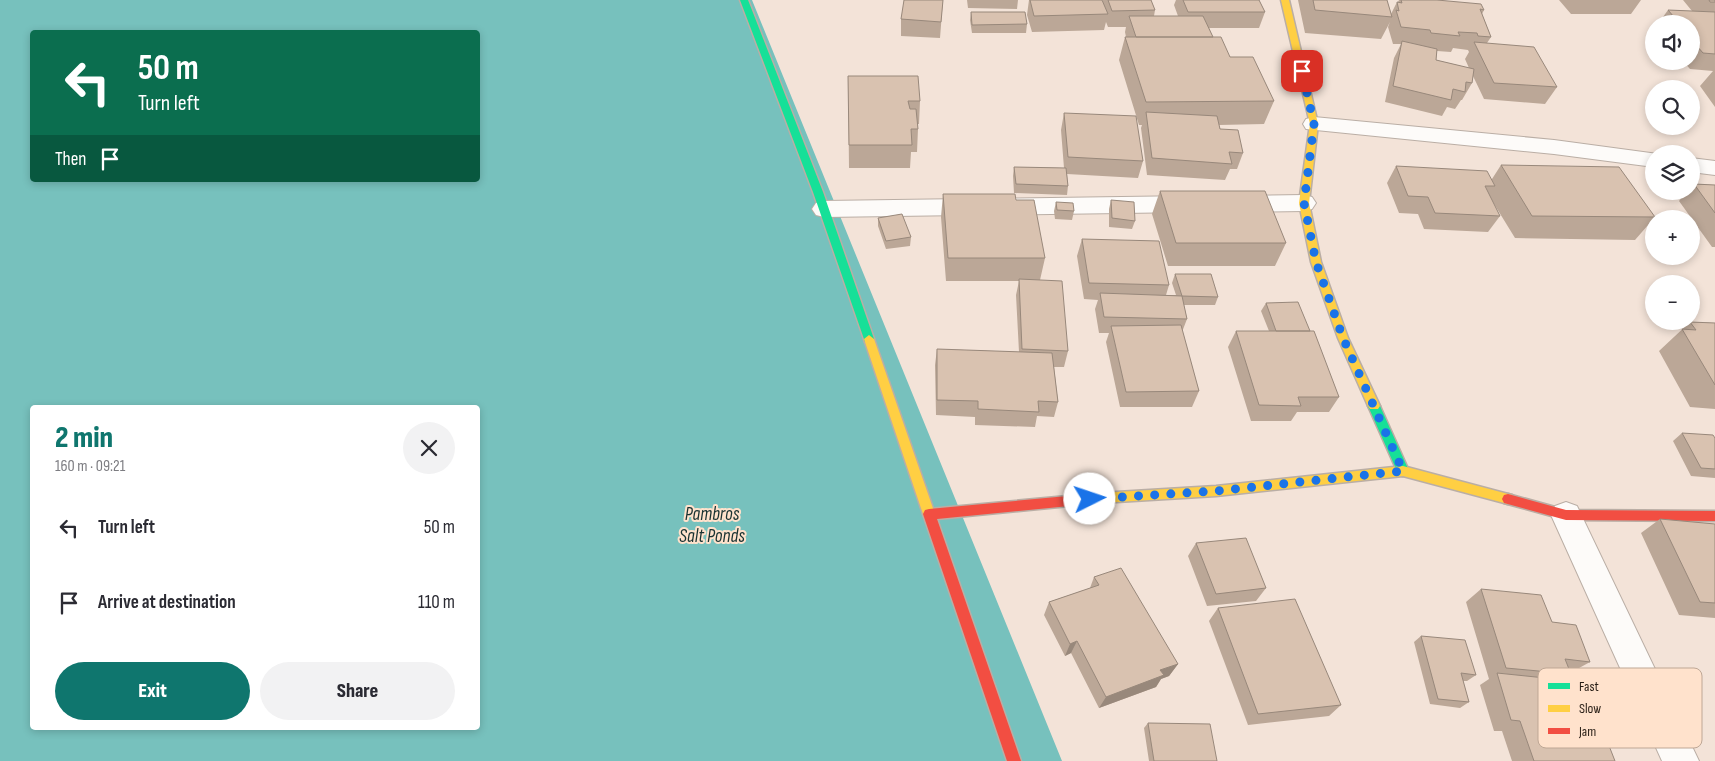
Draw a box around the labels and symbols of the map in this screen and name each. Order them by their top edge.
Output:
pin [1281,50,1323,92]
position arrow [1063,472,1115,524]
water label: Pambros Salt Ponds [679,503,745,548]
legend [1538,668,1702,748]
text: Fast [1579,678,1599,695]
text: Slow [1579,700,1601,717]
text: Jam [1578,723,1596,740]

